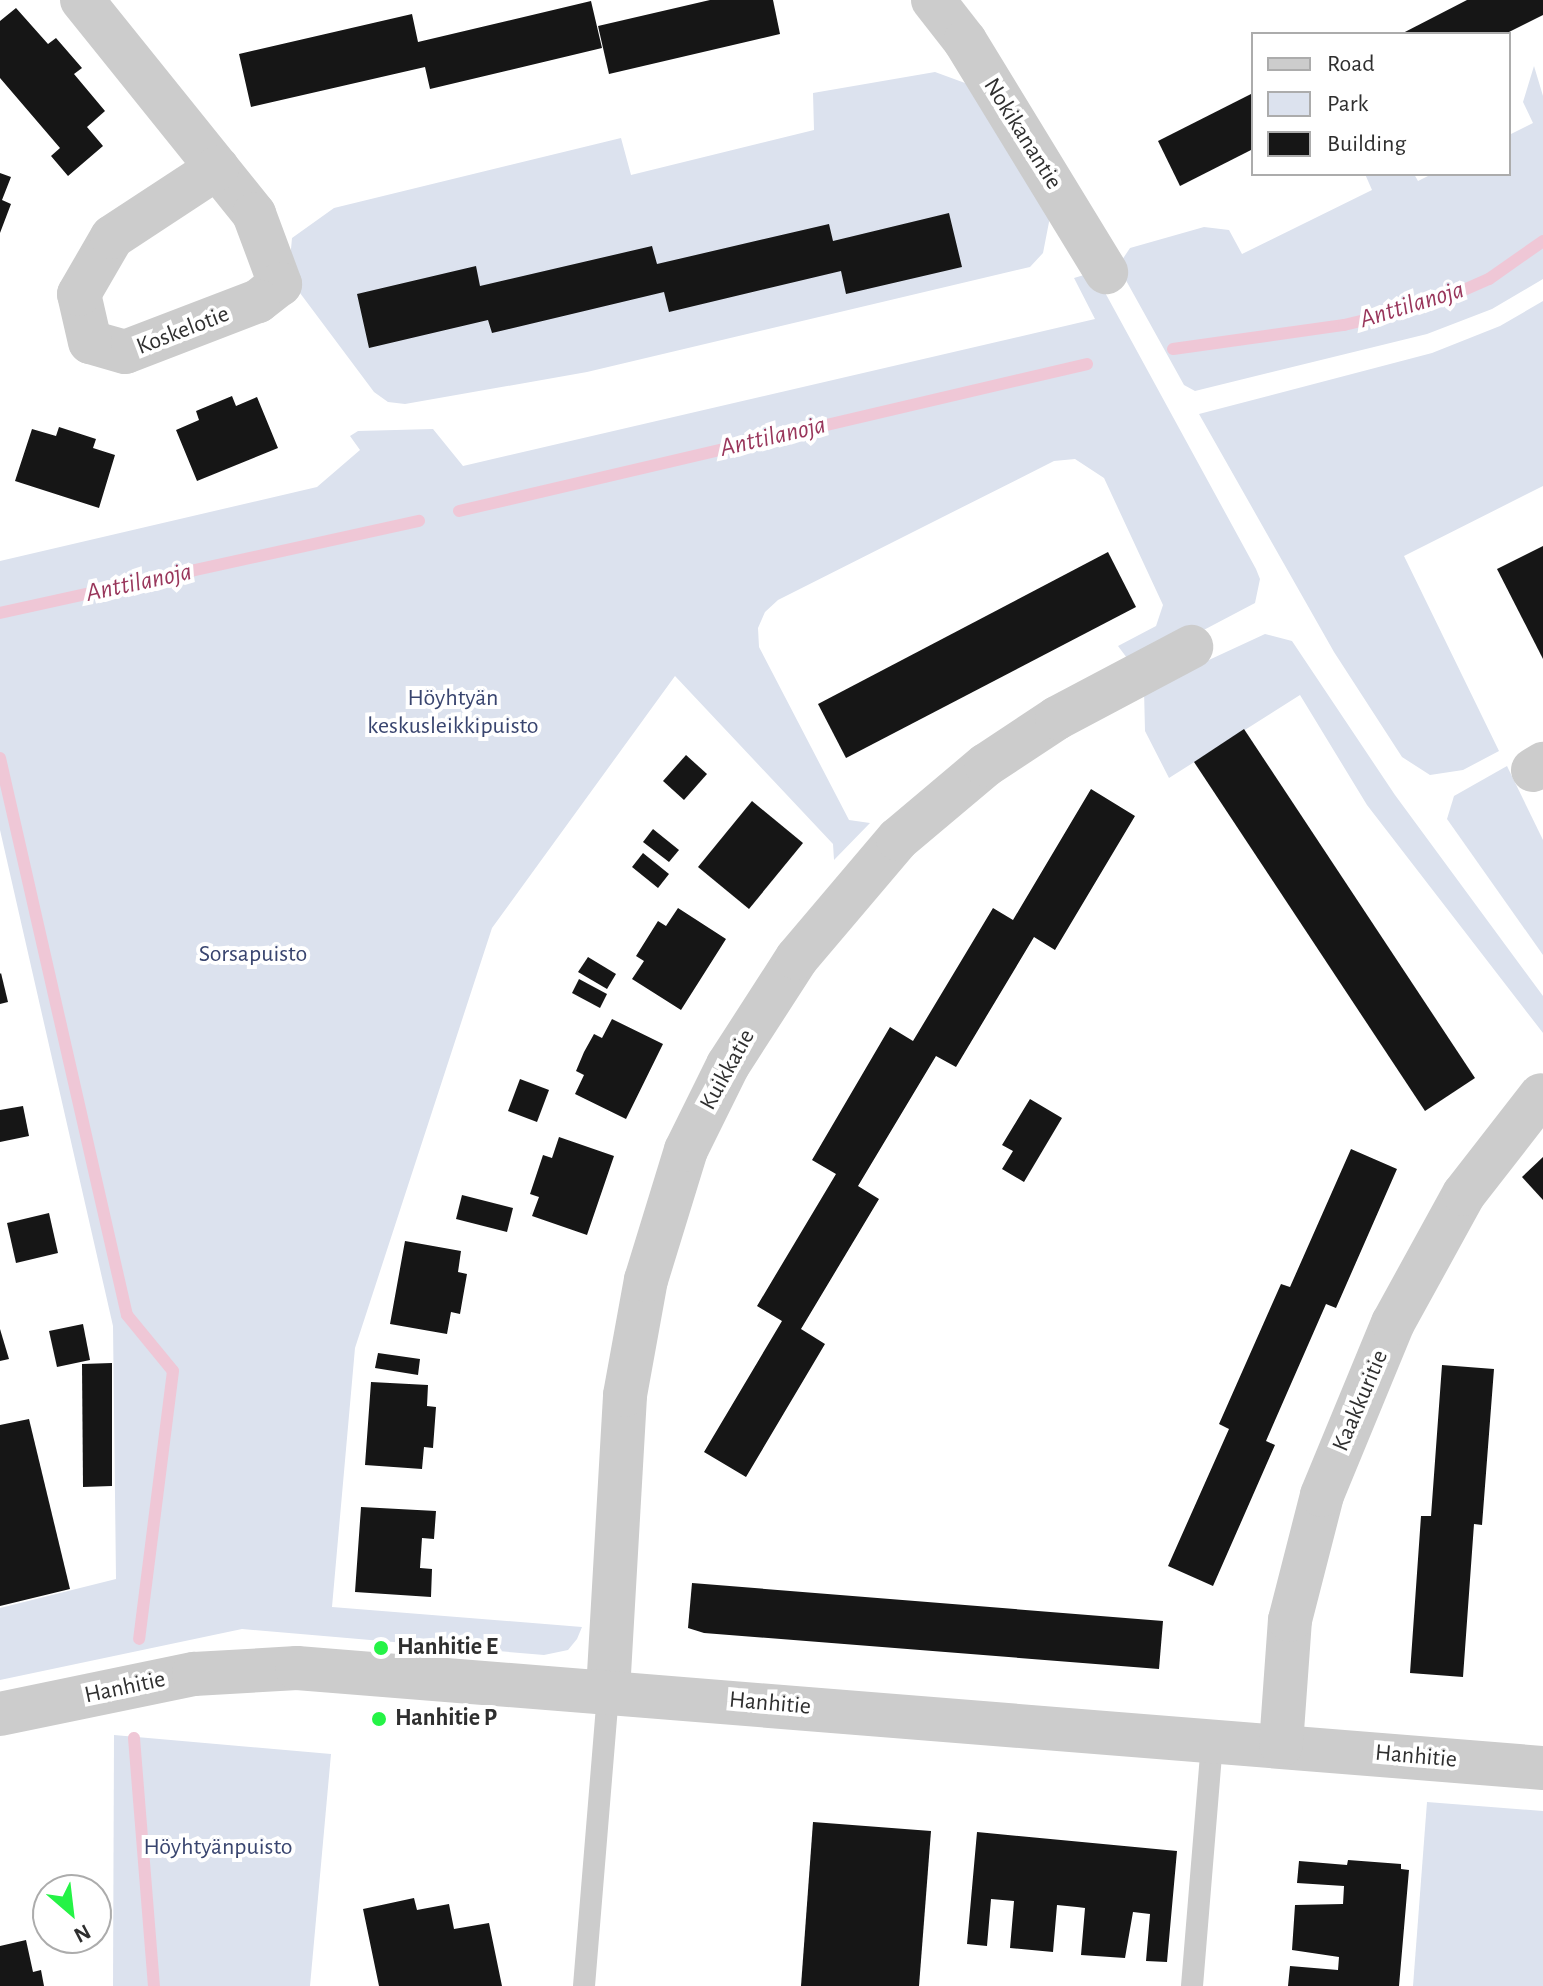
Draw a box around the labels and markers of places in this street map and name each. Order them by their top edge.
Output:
place label: Hanhitie E [397,1634,498,1662]
marker: Hanhitie E [372,1639,390,1657]
place label: Hanhitie P [395,1705,497,1733]
marker: Hanhitie P [370,1710,388,1728]

